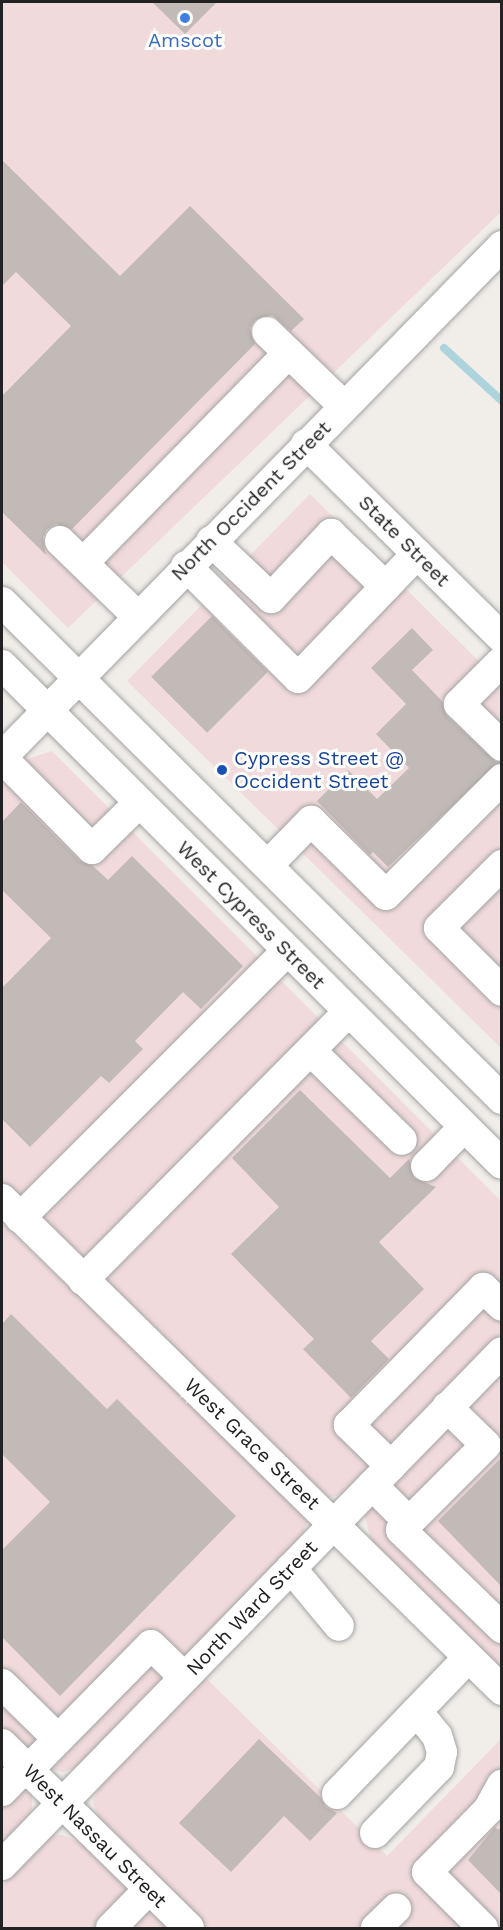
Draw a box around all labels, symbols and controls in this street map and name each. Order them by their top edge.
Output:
marker: Amscot [178,11,192,25]
place label: Amscot [148,28,222,52]
street label: North Occident Street [166,416,336,586]
street label: State Street [353,490,455,592]
place label: Cypress Street @ Occident Street [234,746,404,793]
marker: Cypress Street @ Occident Street [215,763,229,777]
street label: West Cypress Street [172,836,330,994]
street label: West Grace Street [179,1373,325,1515]
street label: North Ward Street [181,1535,323,1681]
street label: West Nassau Street [18,1759,172,1913]

